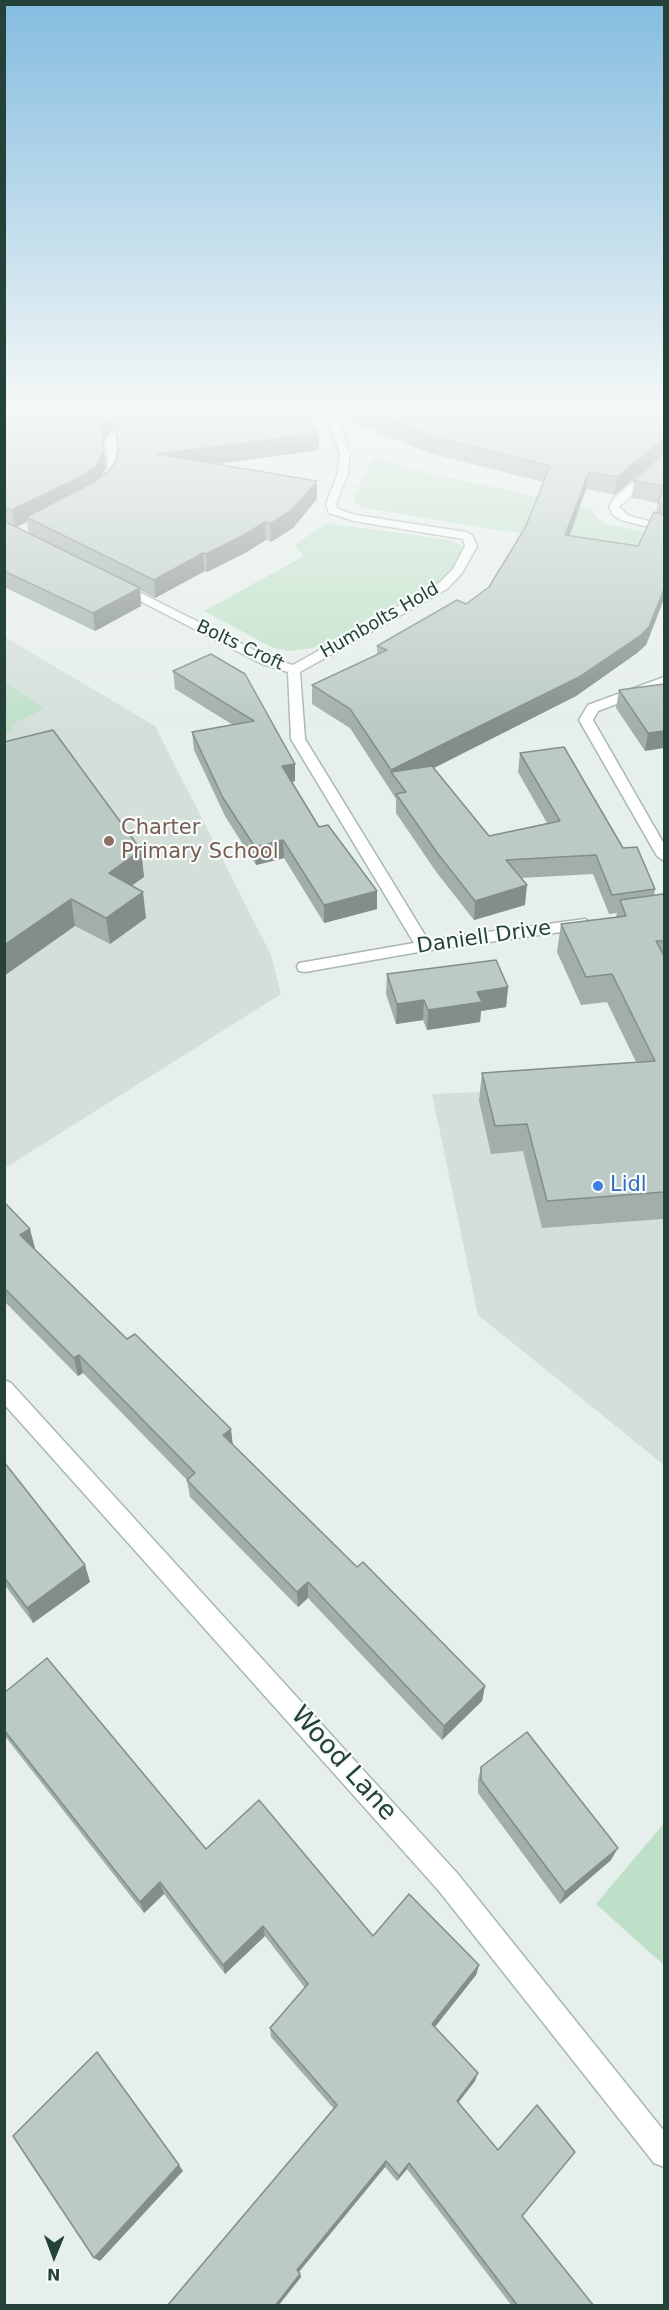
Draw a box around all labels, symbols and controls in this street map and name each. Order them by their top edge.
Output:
street label: Humbolts Hold [317,578,443,664]
street label: Bolts Croft [193,616,287,676]
place label: Charter Primary School [121,816,279,866]
marker: Charter Primary School [102,834,116,848]
street label: Daniell Drive [415,916,553,960]
place label: Lidl [610,1173,647,1199]
marker: Lidl [591,1179,605,1193]
street label: Wood Lane [283,1700,403,1828]
north arrow [24,2226,84,2286]
text: N [47,2265,61,2284]

